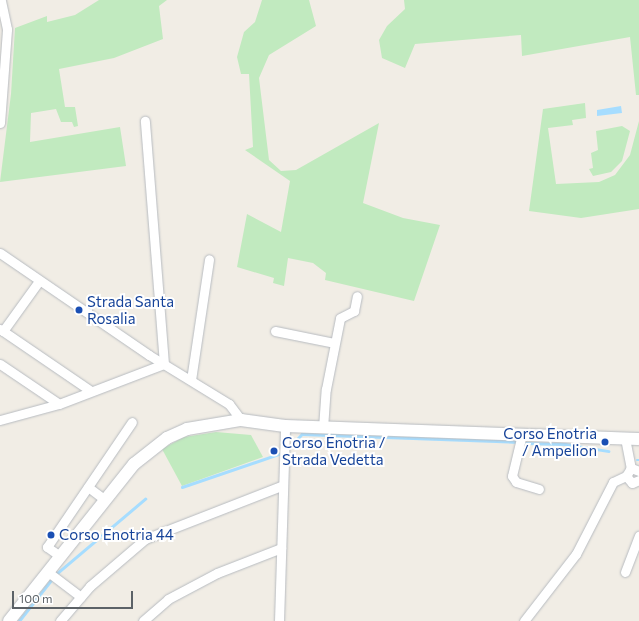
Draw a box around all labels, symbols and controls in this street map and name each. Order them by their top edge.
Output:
place label: Strada Santa Rosalia [87,292,174,327]
marker: Strada Santa Rosalia [74,305,84,315]
place label: Corso Enotria / Ampelion [503,424,597,459]
place label: Corso Enotria / Strada Vedetta [282,433,385,468]
marker: Corso Enotria / Ampelion [600,437,610,447]
marker: Corso Enotria / Strada Vedetta [269,446,279,456]
place label: Corso Enotria 44 [59,526,174,544]
marker: Corso Enotria 44 [46,530,56,540]
scale bar [14,583,135,609]
text: 100 m [19,591,53,605]

